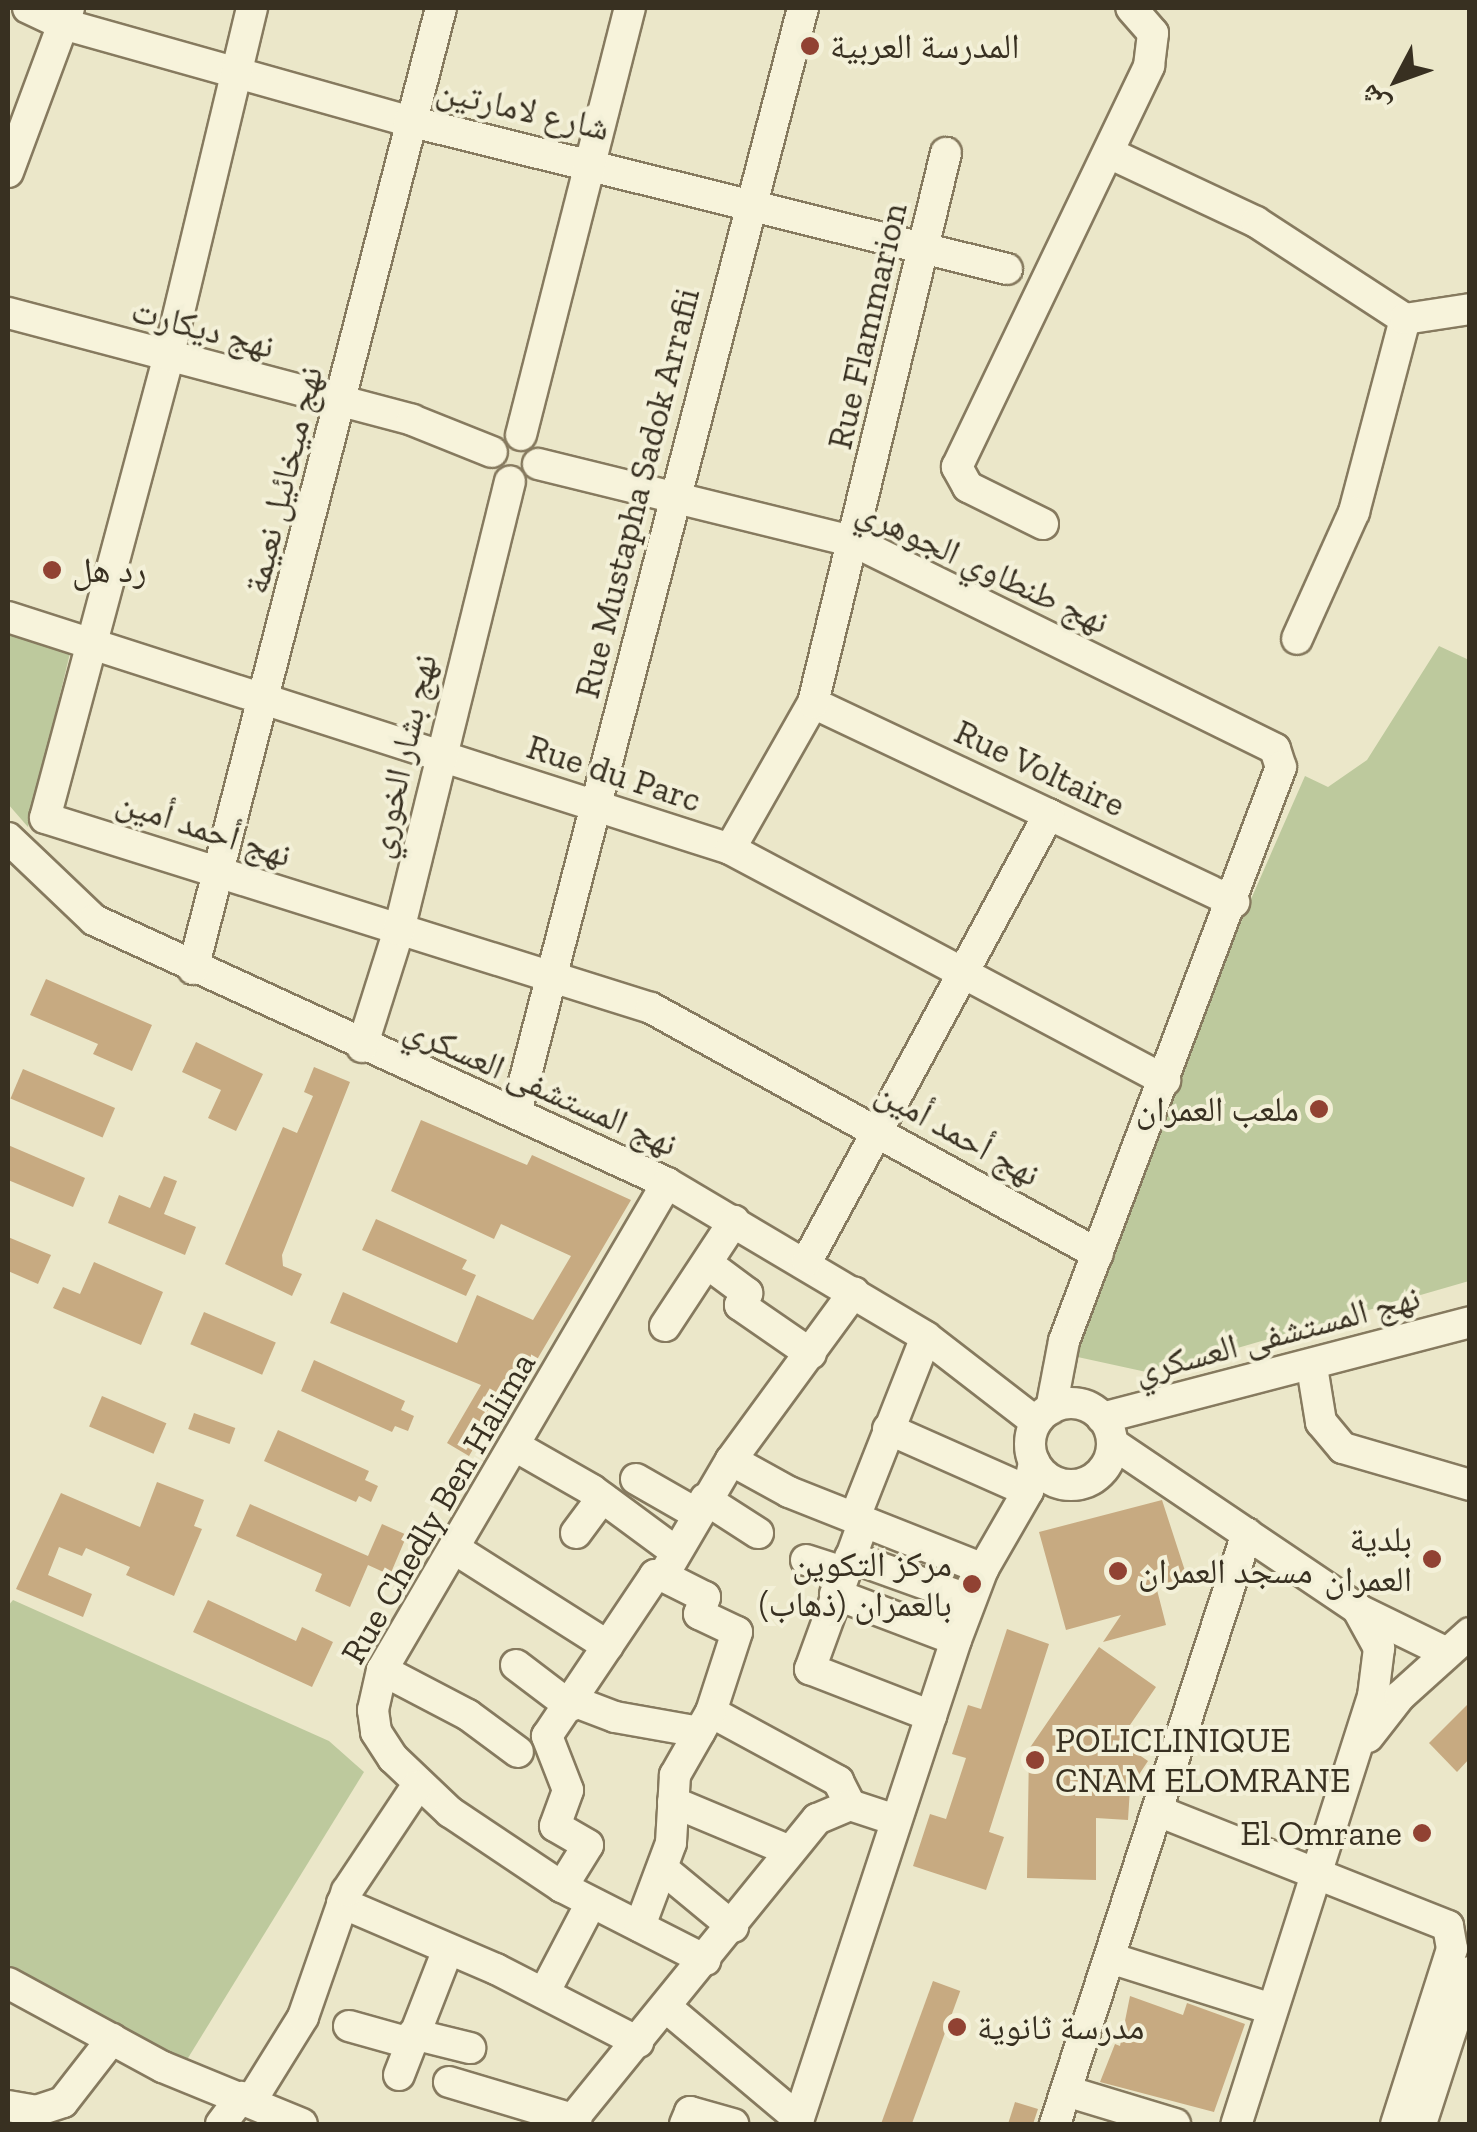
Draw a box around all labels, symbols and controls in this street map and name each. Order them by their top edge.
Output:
place label: المدرسة العربية [830,25,1020,67]
north arrow [1347,30,1447,130]
marker: المدرسة العربية [799,35,821,57]
street label: شارع لامارتين [433,69,613,149]
text: ش [1352,78,1396,122]
street label: Rue Flammarion [818,199,916,453]
street label: Rue Mustapha Sadok Arrafii [566,283,708,703]
street label: نهج ديكارت [127,289,279,367]
street label: نهج ميخائيل نعيمة [234,362,332,598]
street label: نهج طنطاوي الجوهري [850,489,1116,643]
place label: رد هل [72,549,146,591]
marker: رد هل [41,559,63,581]
street label: نهج بشار الخوري [358,650,446,862]
street label: Rue Voltaire [948,710,1132,826]
street label: Rue du Parc [522,725,706,821]
street label: نهج أحمد أمين [111,780,297,876]
street label: نهج المستشفى العسكري [398,1007,684,1165]
street label: نهج أحمد أمين [869,1071,1047,1195]
place label: ملعب العمران [1136,1088,1299,1130]
marker: ملعب العمران [1308,1098,1330,1120]
street label: نهج المستشفى العسكري [1129,1276,1425,1392]
street label: Rue Chedly Ben Halima [332,1345,544,1671]
place label: بلدية العمران [1324,1518,1412,1600]
place label: مركز التكوين بالعمران (ذهاب) [759,1543,952,1625]
marker: بلدية العمران [1421,1548,1443,1570]
place label: مسجد العمران [1138,1550,1313,1592]
marker: مسجد العمران [1107,1560,1129,1582]
marker: مركز التكوين بالعمران (ذهاب) [961,1573,983,1595]
place label: POLICLINIQUE CNAM ELOMRANE [1055,1719,1351,1801]
marker: POLICLINIQUE CNAM ELOMRANE [1024,1749,1046,1771]
place label: El Omrane [1240,1812,1402,1854]
marker: El Omrane [1411,1822,1433,1844]
place label: مدرسة ثانوية [977,2006,1145,2048]
marker: مدرسة ثانوية [946,2016,968,2038]

